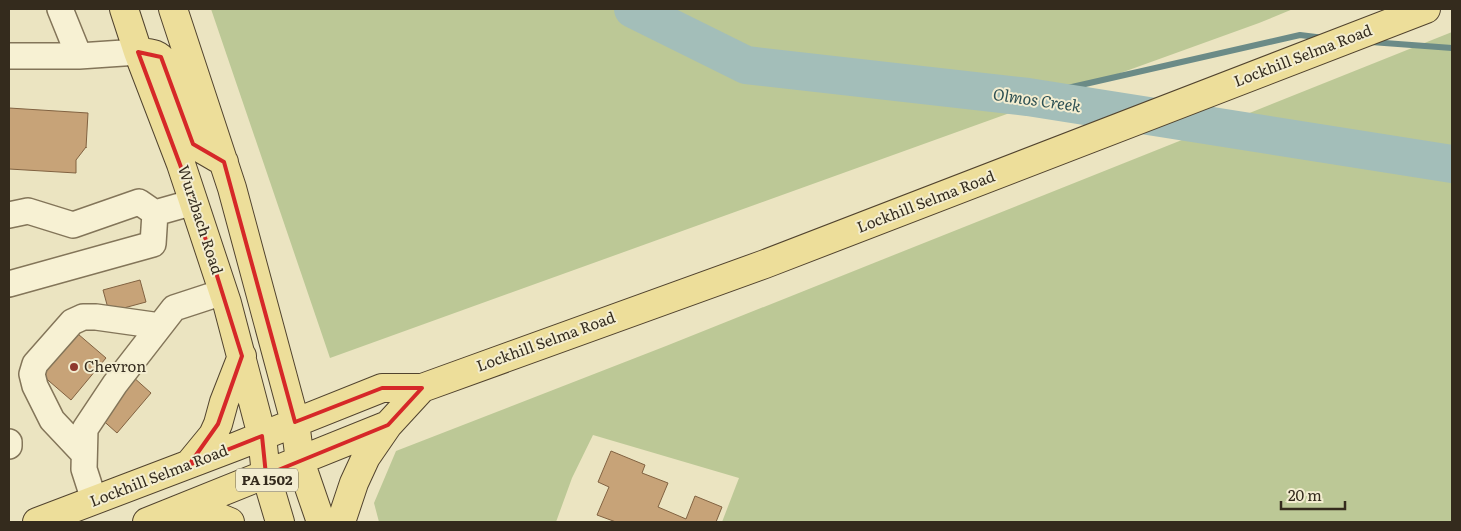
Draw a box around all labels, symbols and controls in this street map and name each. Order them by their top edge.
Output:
street label: Lockhill Selma Road [1230,18,1375,92]
water label: Olmos Creek [992,81,1083,117]
street label: Wurzbach Road [173,162,230,277]
street label: Lockhill Selma Road [853,164,998,238]
street label: Lockhill Selma Road [473,305,618,376]
place label: Chevron [84,354,146,377]
marker: Chevron [68,361,80,373]
street label: Lockhill Selma Road [86,438,231,512]
road number: PA 1502 [236,468,298,492]
scale bar [1281,478,1345,510]
text: 20 m [1288,483,1322,506]

